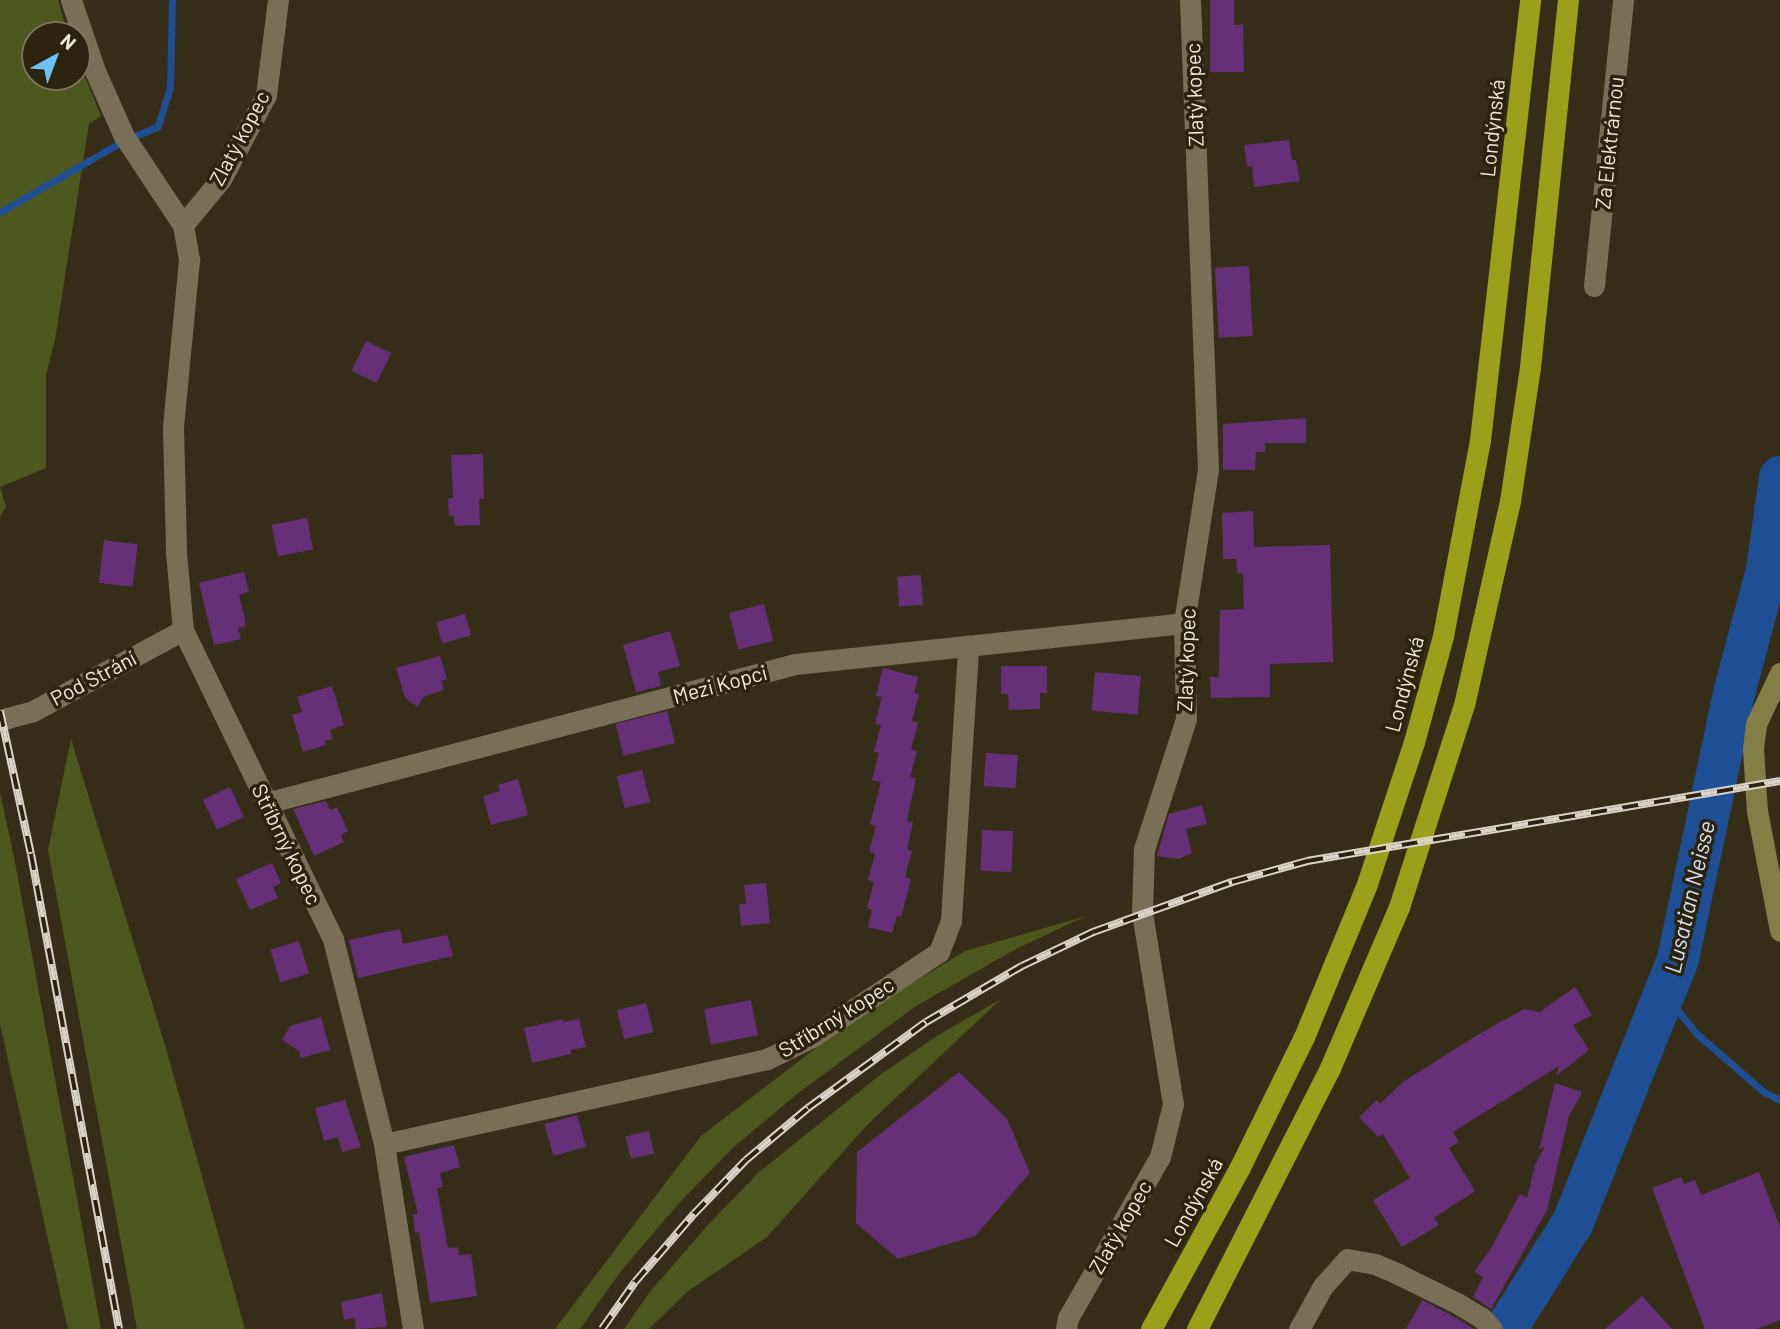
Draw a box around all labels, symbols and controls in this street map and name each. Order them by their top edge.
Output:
north arrow [21,21,91,91]
text: N [56,28,81,54]
street label: Zlatý kopec [1180,43,1208,147]
street label: Za Elektrárnou [1590,75,1628,211]
street label: Londýnská [1474,78,1510,178]
street label: Zlatý kopec [204,86,274,190]
street label: Zlatý kopec [1172,608,1200,712]
street label: Londýnská [1379,633,1429,735]
street label: Pod Strání [46,645,140,711]
street label: Mezi Kopci [670,659,770,709]
street label: Stříbrný kopec [247,779,327,909]
water label: Lusatian Neisse [1658,818,1720,976]
street label: Stříbrný kopec [774,972,898,1062]
street label: Londýnská [1158,1153,1228,1251]
street label: Zlatý kopec [1083,1176,1157,1278]

